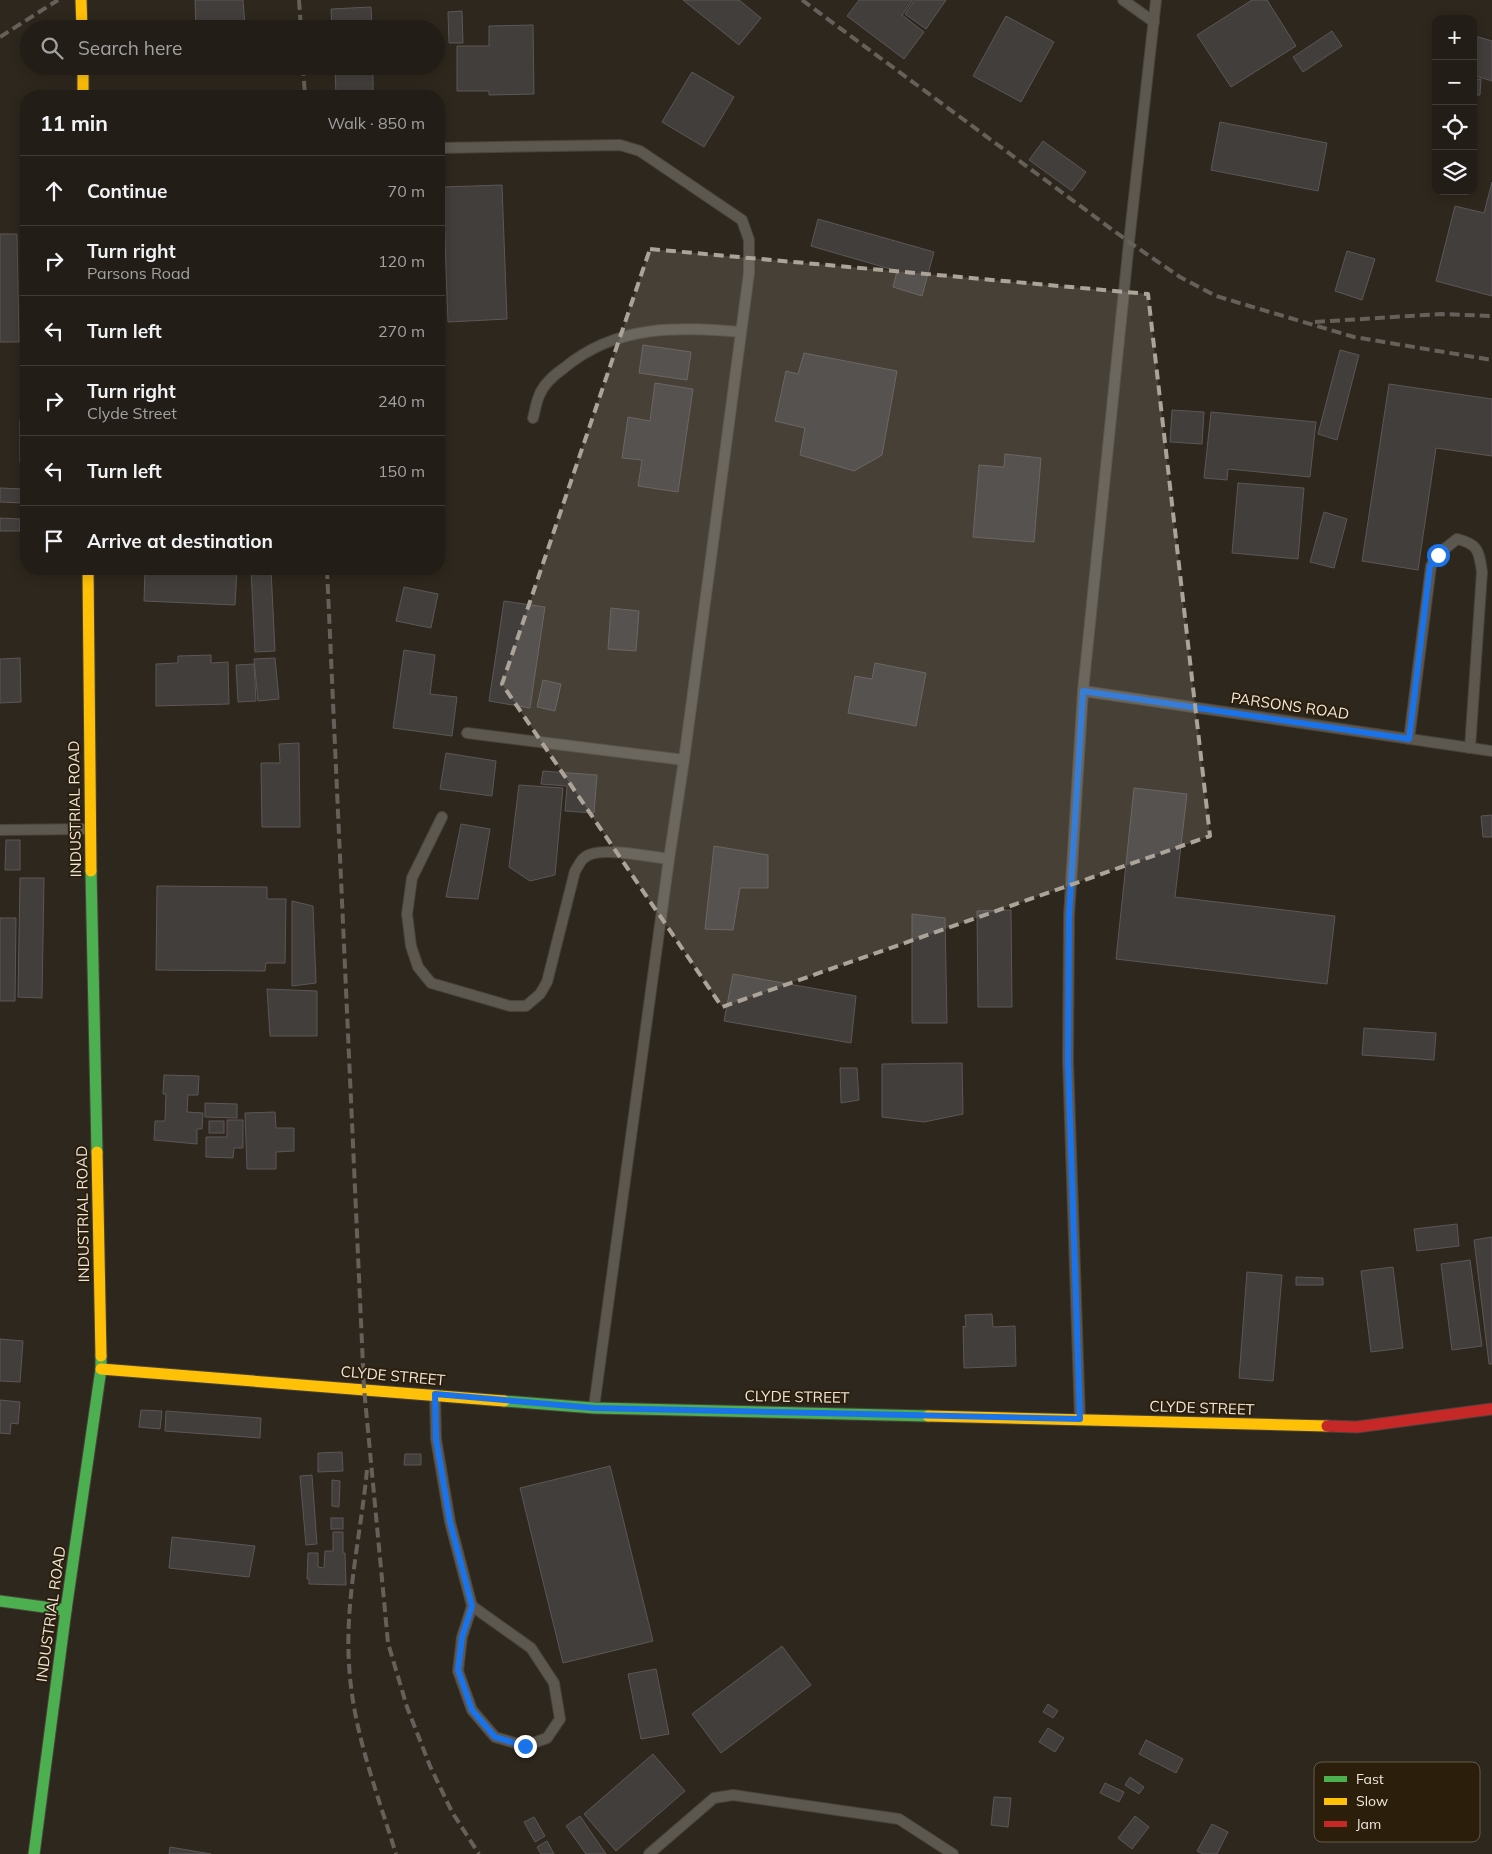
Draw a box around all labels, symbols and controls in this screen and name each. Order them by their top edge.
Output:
map controls [1432,15,1477,195]
button: + [1432,15,1477,60]
search box [20,20,445,75]
icon: search [38,34,66,62]
text: Search here [78,36,182,60]
button: − [1432,60,1477,105]
button: locate [1432,105,1477,150]
text: 11 min [40,110,108,136]
text: Walk · 850 m [327,113,425,133]
button: layers [1432,150,1477,195]
icon: ahead [40,177,68,205]
text: Continue [87,179,167,203]
text: 70 m [388,181,425,201]
text: Turn right [87,239,176,263]
icon: right [40,247,68,275]
text: 120 m [378,251,425,271]
text: Parsons Road [87,263,190,283]
icon: left [40,317,68,345]
text: Turn left [87,319,162,343]
text: 270 m [378,321,425,341]
text: Turn right [87,379,176,403]
icon: right [40,387,68,415]
text: 240 m [378,391,425,411]
text: Clyde Street [87,403,177,423]
icon: left [40,457,68,485]
text: Turn left [87,459,162,483]
text: 150 m [378,461,425,481]
icon: arrive [40,527,68,555]
text: Arrive at destination [87,529,273,553]
route start [1427,544,1450,567]
street label: PARSONS ROAD [1230,688,1351,723]
street label: INDUSTRIAL ROAD [64,740,85,878]
street label: INDUSTRIAL ROAD [72,1145,93,1283]
street label: CLYDE STREET [340,1361,446,1390]
street label: CLYDE STREET [744,1386,850,1407]
street label: CLYDE STREET [1149,1396,1255,1419]
street label: INDUSTRIAL ROAD [32,1545,69,1683]
route end [514,1735,537,1758]
legend [1314,1762,1480,1842]
text: Fast [1356,1770,1384,1788]
text: Slow [1356,1792,1388,1810]
text: Jam [1356,1815,1381,1833]

